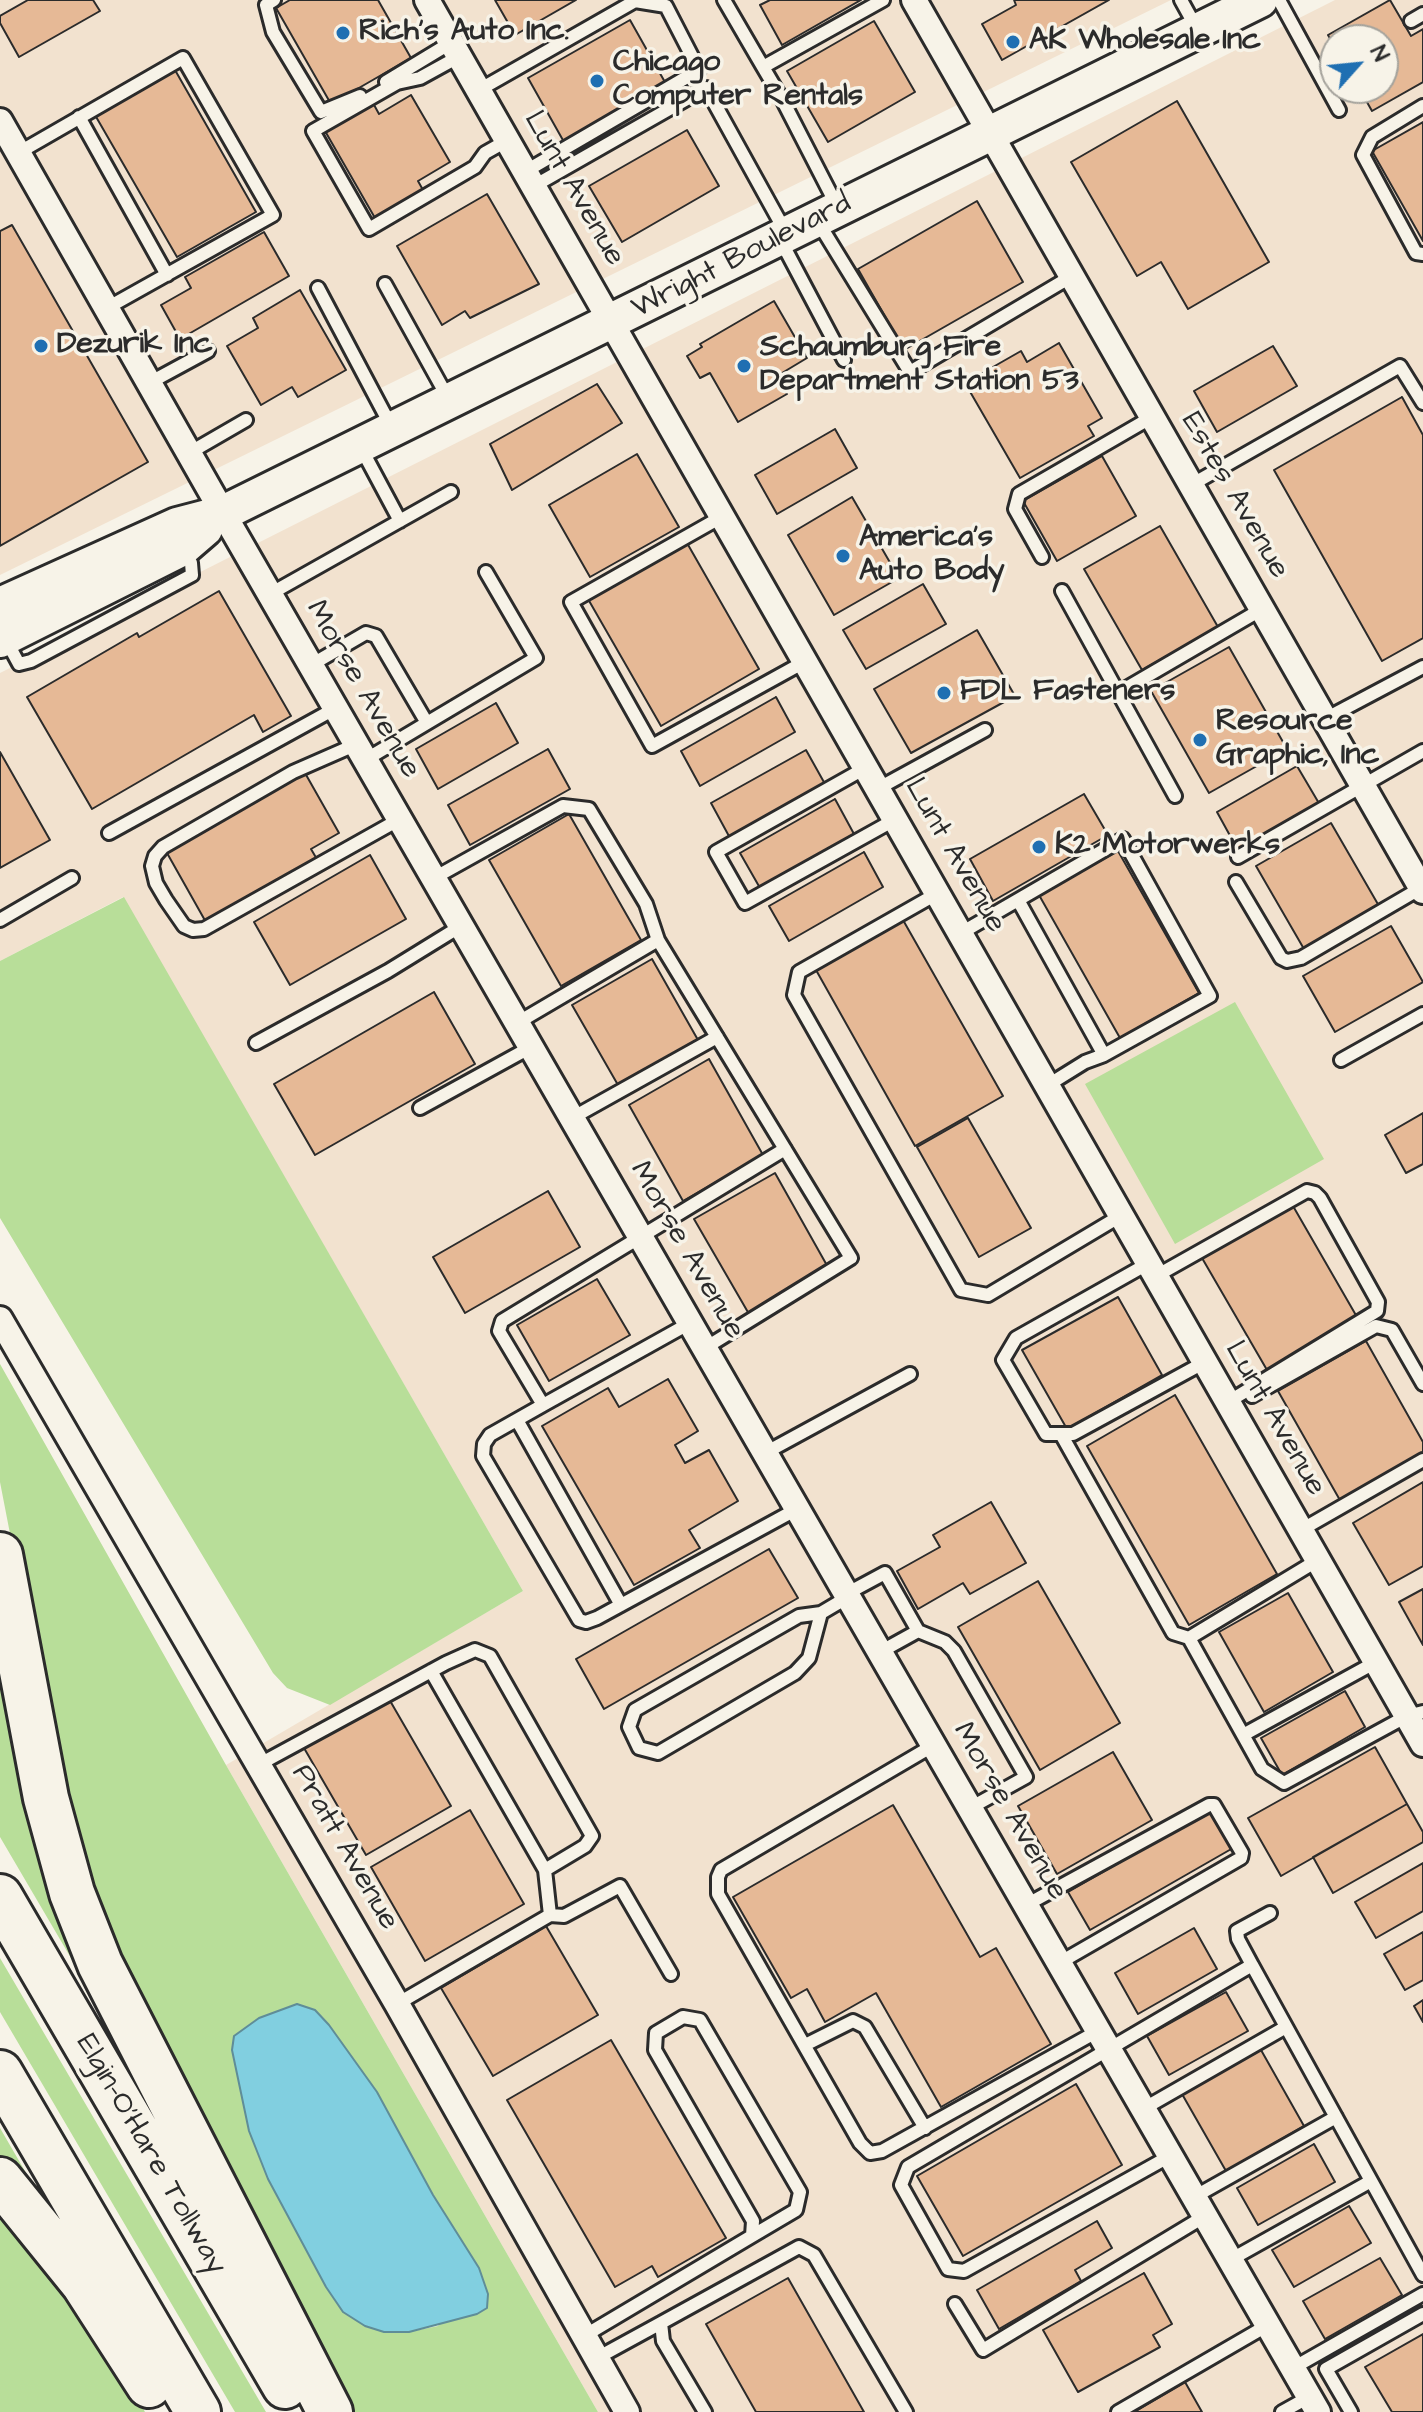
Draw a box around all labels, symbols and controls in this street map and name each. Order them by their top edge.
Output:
place label: Rich's Auto Inc. [359,15,569,51]
marker: Rich's Auto Inc. [334,24,352,42]
place label: AK Wholesale Inc [1029,24,1261,60]
north arrow [1319,24,1399,104]
marker: AK Wholesale Inc [1004,33,1022,51]
text: N [1362,41,1396,67]
place label: Chicago Computer Rentals [613,46,863,116]
marker: Chicago Computer Rentals [588,72,606,90]
street label: Lunt Avenue [514,105,632,273]
street label: Wright Boulevard [627,186,857,328]
place label: Dezurik Inc [57,328,213,364]
place label: Schaumburg Fire Department Station 53 [760,331,1079,402]
marker: Dezurik Inc [32,337,50,355]
marker: Schaumburg Fire Department Station 53 [735,357,753,375]
street label: Estes Avenue [1172,407,1296,585]
place label: America's Auto Body [859,521,1005,592]
marker: America's Auto Body [834,547,852,565]
street label: Morse Avenue [297,595,427,785]
place label: FDL Fasteners [960,675,1175,711]
marker: FDL Fasteners [935,684,953,702]
place label: Resource Graphic, Inc [1216,705,1380,776]
marker: Resource Graphic, Inc [1191,731,1209,749]
street label: Lunt Avenue [895,772,1013,940]
place label: K2 Motorwerks [1055,829,1280,865]
marker: K2 Motorwerks [1030,838,1048,856]
street label: Morse Avenue [621,1156,751,1346]
street label: Lunt Avenue [1215,1335,1333,1503]
street label: Morse Avenue [944,1717,1074,1907]
street label: Pratt Avenue [282,1759,406,1937]
street label: Elgin-O'Hare Tollway [67,2029,233,2281]

